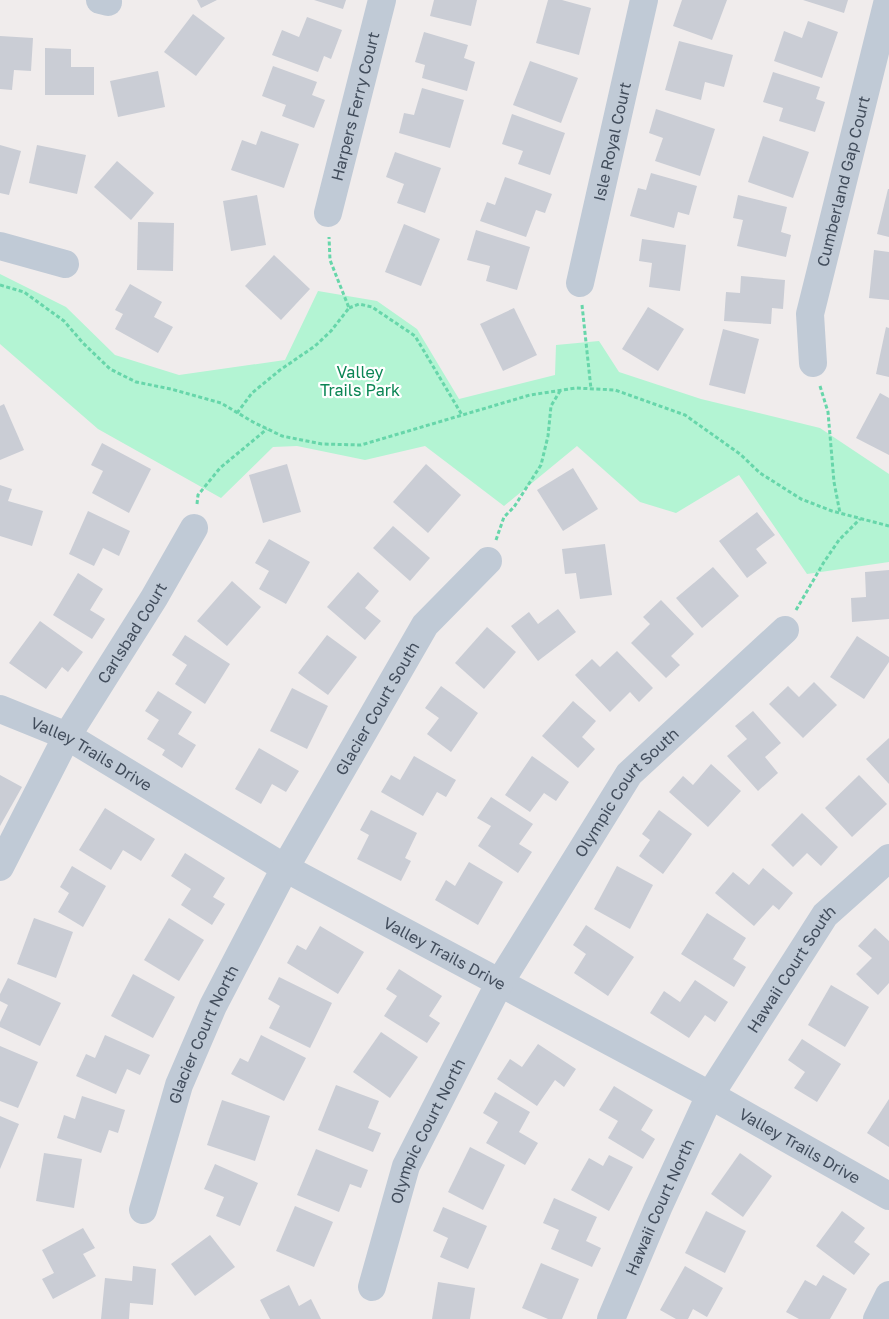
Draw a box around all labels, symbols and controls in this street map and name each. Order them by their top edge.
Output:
street label: Harpers Ferry Court [327,30,384,183]
street label: Isle Royal Court [589,80,635,203]
street label: Cumberland Gap Court [812,94,874,269]
park label: Valley Trails Park [320,362,400,400]
street label: Carlsbad Court [93,579,171,687]
street label: Glacier Court South [331,638,423,779]
street label: Valley Trails Drive [28,712,156,795]
street label: Olympic Court South [570,723,683,861]
street label: Hawaii Court South [742,900,840,1036]
street label: Valley Trails Drive [380,912,509,994]
street label: Glacier Court North [164,962,243,1106]
street label: Olympic Court North [386,1055,469,1206]
street label: Valley Trails Drive [736,1104,864,1188]
street label: Hawaii Court North [621,1136,698,1278]

